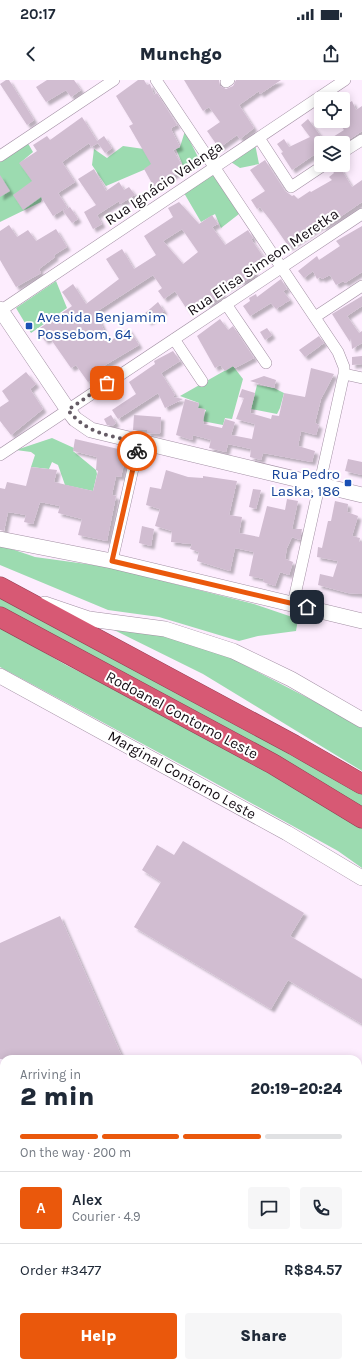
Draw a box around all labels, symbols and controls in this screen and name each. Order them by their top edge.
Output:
text: 20:17 [20,5,55,23]
icon: back [20,43,42,65]
text: Munchgo [140,43,222,65]
icon: share [320,43,342,65]
map controls [314,92,350,172]
button: locate [314,92,350,128]
button: layers [314,136,350,172]
street label: Rua Ignácio Valenga [102,137,226,229]
street label: Rua Elisa Simeon Meretka [184,205,342,319]
place label: Avenida Benjamim Possebom, 64 [37,308,166,343]
marker: Avenida Benjamim Possebom, 64 [24,321,34,331]
pin [90,366,124,400]
icon: bag [96,372,118,394]
courier [117,431,157,471]
icon: bike [126,440,148,462]
place label: Rua Pedro Laska, 186 [271,465,340,500]
marker: Rua Pedro Laska, 186 [343,478,353,488]
pin [290,590,324,624]
icon: home [296,596,318,618]
street label: Rodoanel Contorno Leste [103,667,261,763]
street label: Marginal Contorno Leste [105,727,259,823]
text: Arriving in [20,1067,81,1082]
text: 20:19–20:24 [250,1080,342,1098]
text: 2 min [20,1081,95,1112]
text: On the way · 200 m [20,1145,131,1160]
button: chat [248,1187,290,1229]
button: phone [300,1187,342,1229]
text: Alex [72,1191,102,1209]
text: A [36,1199,46,1217]
text: Courier · 4.9 [72,1209,141,1224]
text: Order #3477 [20,1261,101,1279]
text: R$84.57 [284,1261,342,1279]
button: Help [20,1313,177,1359]
button: Share [185,1313,342,1359]

